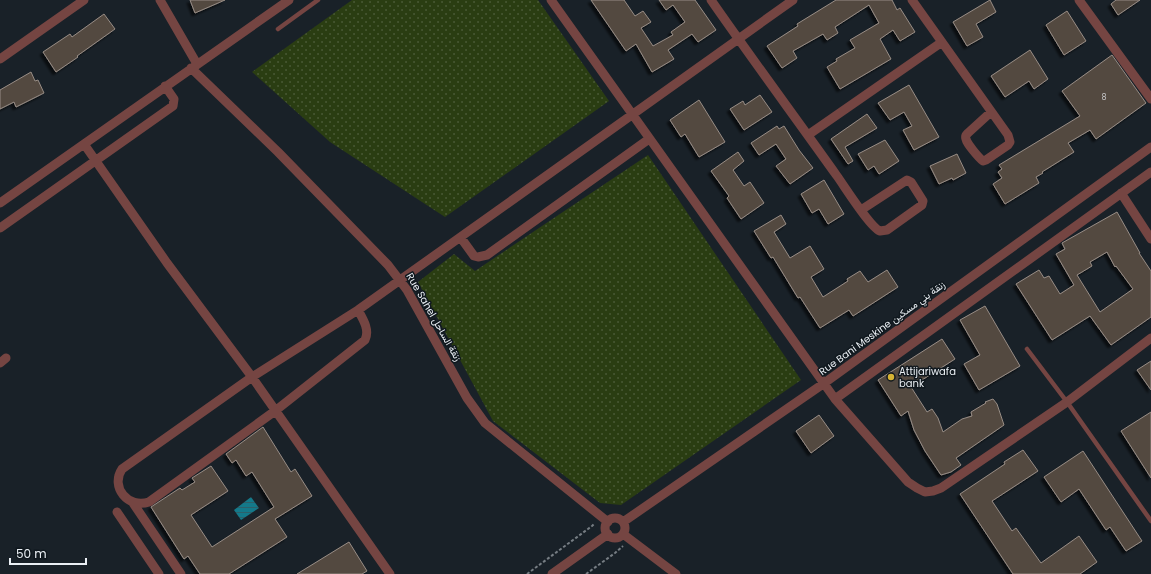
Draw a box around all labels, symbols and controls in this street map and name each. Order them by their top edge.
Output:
house number: 8 [1101,92,1107,103]
street label: Rue Sahel زنقة الساحل [403,270,465,364]
street label: Rue Bani Meskine زنقة بني مسكين [816,277,949,380]
place label: Attijariwafa bank [899,364,956,391]
marker: Attijariwafa bank [886,372,896,382]
scale bar [10,540,86,566]
text: 50 m [16,545,47,562]

